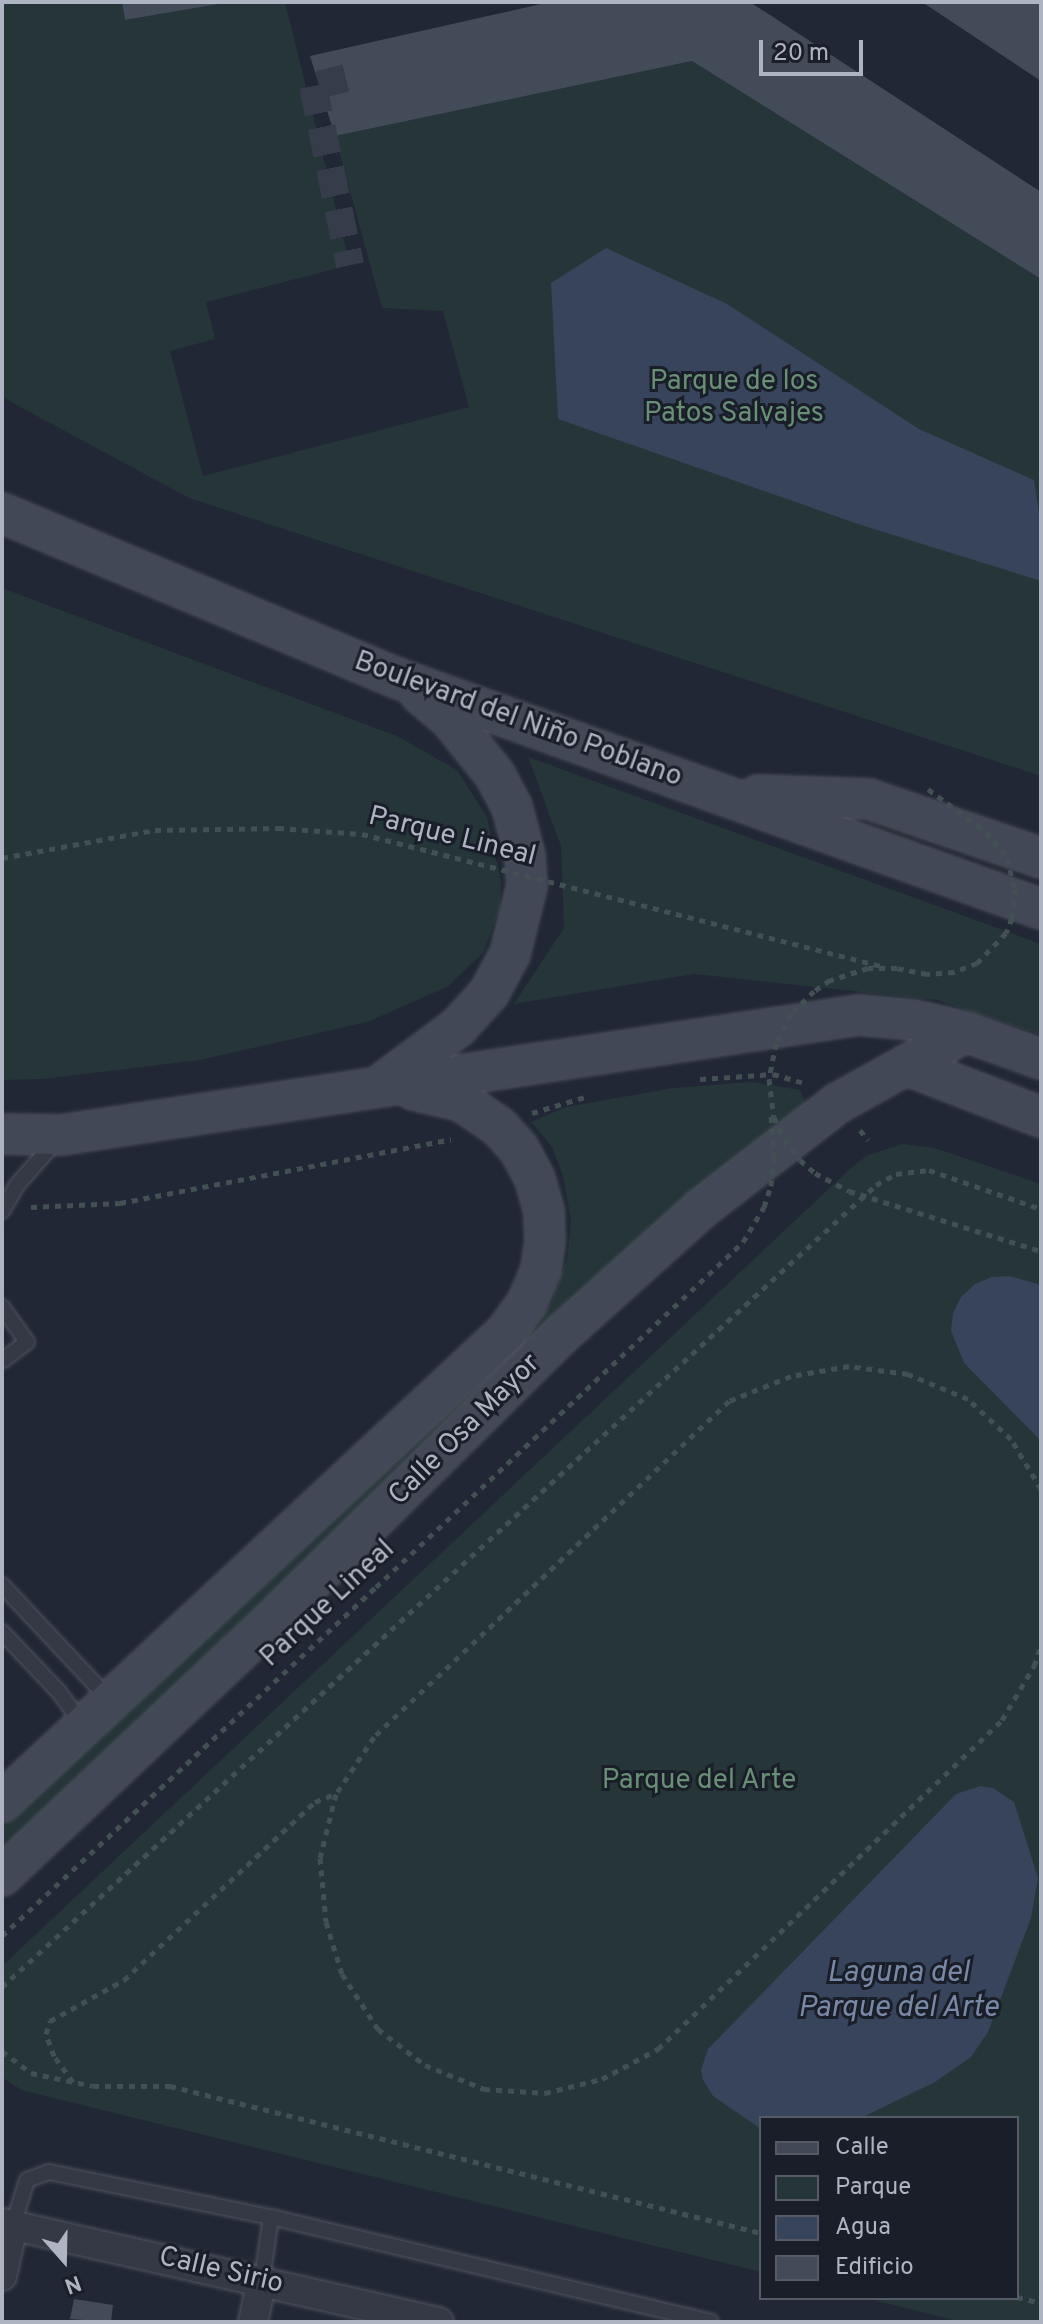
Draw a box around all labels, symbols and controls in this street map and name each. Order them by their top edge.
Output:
scale bar [763,24,867,74]
text: 20 m [773,39,829,69]
park label: Parque de los Patos Salvajes [644,365,824,431]
street label: Boulevard del Niño Poblano [350,645,686,795]
street label: Parque Lineal [365,800,539,874]
street label: Calle Osa Mayor [382,1347,548,1513]
street label: Parque Lineal [254,1533,402,1675]
park label: Parque del Arte [601,1764,797,1798]
water label: Laguna del Parque del Arte [797,1956,999,2026]
legend [759,2116,1019,2300]
text: Calle [835,2133,889,2163]
text: Parque [835,2173,911,2203]
text: Agua [835,2213,891,2243]
north arrow [24,2220,104,2300]
street label: Calle Sirio [156,2240,286,2302]
text: Edificio [835,2253,914,2283]
text: N [60,2268,84,2298]

